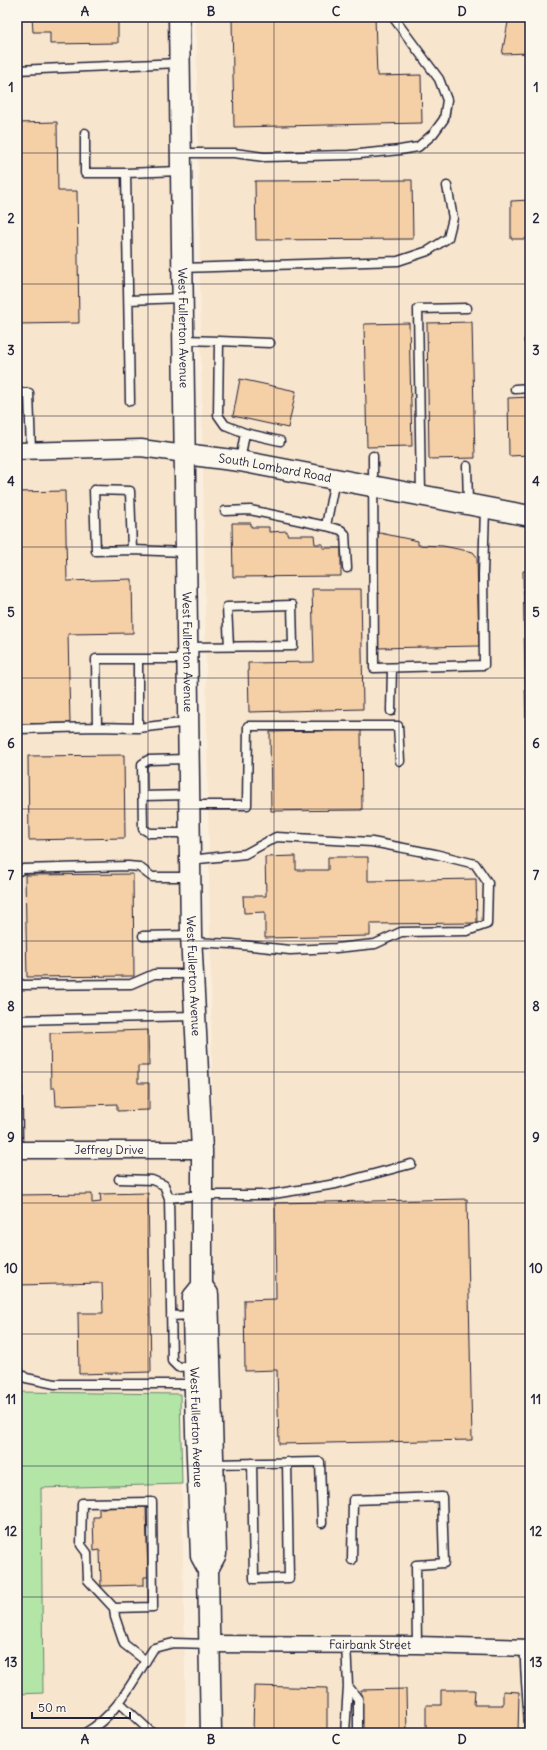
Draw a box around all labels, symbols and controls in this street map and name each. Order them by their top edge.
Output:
text: A [81,3,90,20]
text: B [207,3,216,20]
text: C [332,3,341,20]
text: D [457,3,467,20]
text: 1 [8,79,14,96]
text: 1 [533,79,539,96]
text: 2 [7,210,15,227]
text: 2 [532,210,540,227]
street label: West Fullerton Avenue [175,268,192,388]
text: 3 [7,342,15,359]
text: 3 [532,342,540,359]
street label: South Lombard Road [218,450,333,485]
text: 4 [7,473,15,490]
text: 4 [532,473,540,490]
street label: West Fullerton Avenue [180,592,196,712]
text: 5 [7,604,15,621]
text: 5 [532,604,540,621]
text: 6 [7,735,15,752]
text: 6 [532,735,540,752]
text: 7 [8,867,15,884]
text: 7 [533,867,540,884]
street label: West Fullerton Avenue [184,916,204,1036]
text: 8 [7,998,15,1015]
text: 8 [532,998,540,1015]
text: 9 [7,1129,15,1146]
text: 9 [532,1129,540,1146]
street label: Jeffrey Drive [74,1142,144,1157]
text: 10 [4,1260,18,1277]
text: 10 [529,1260,543,1277]
street label: West Fullerton Avenue [187,1367,206,1488]
text: 11 [6,1391,16,1408]
text: 11 [531,1391,541,1408]
text: 12 [5,1523,17,1540]
text: 12 [530,1523,542,1540]
street label: Fairbank Street [329,1637,411,1652]
text: 13 [5,1654,17,1671]
text: 13 [530,1654,542,1671]
scale bar [32,1694,130,1720]
text: 50 m [38,1700,67,1715]
text: A [81,1731,90,1748]
text: B [207,1731,216,1748]
text: C [332,1731,341,1748]
text: D [457,1731,467,1748]

